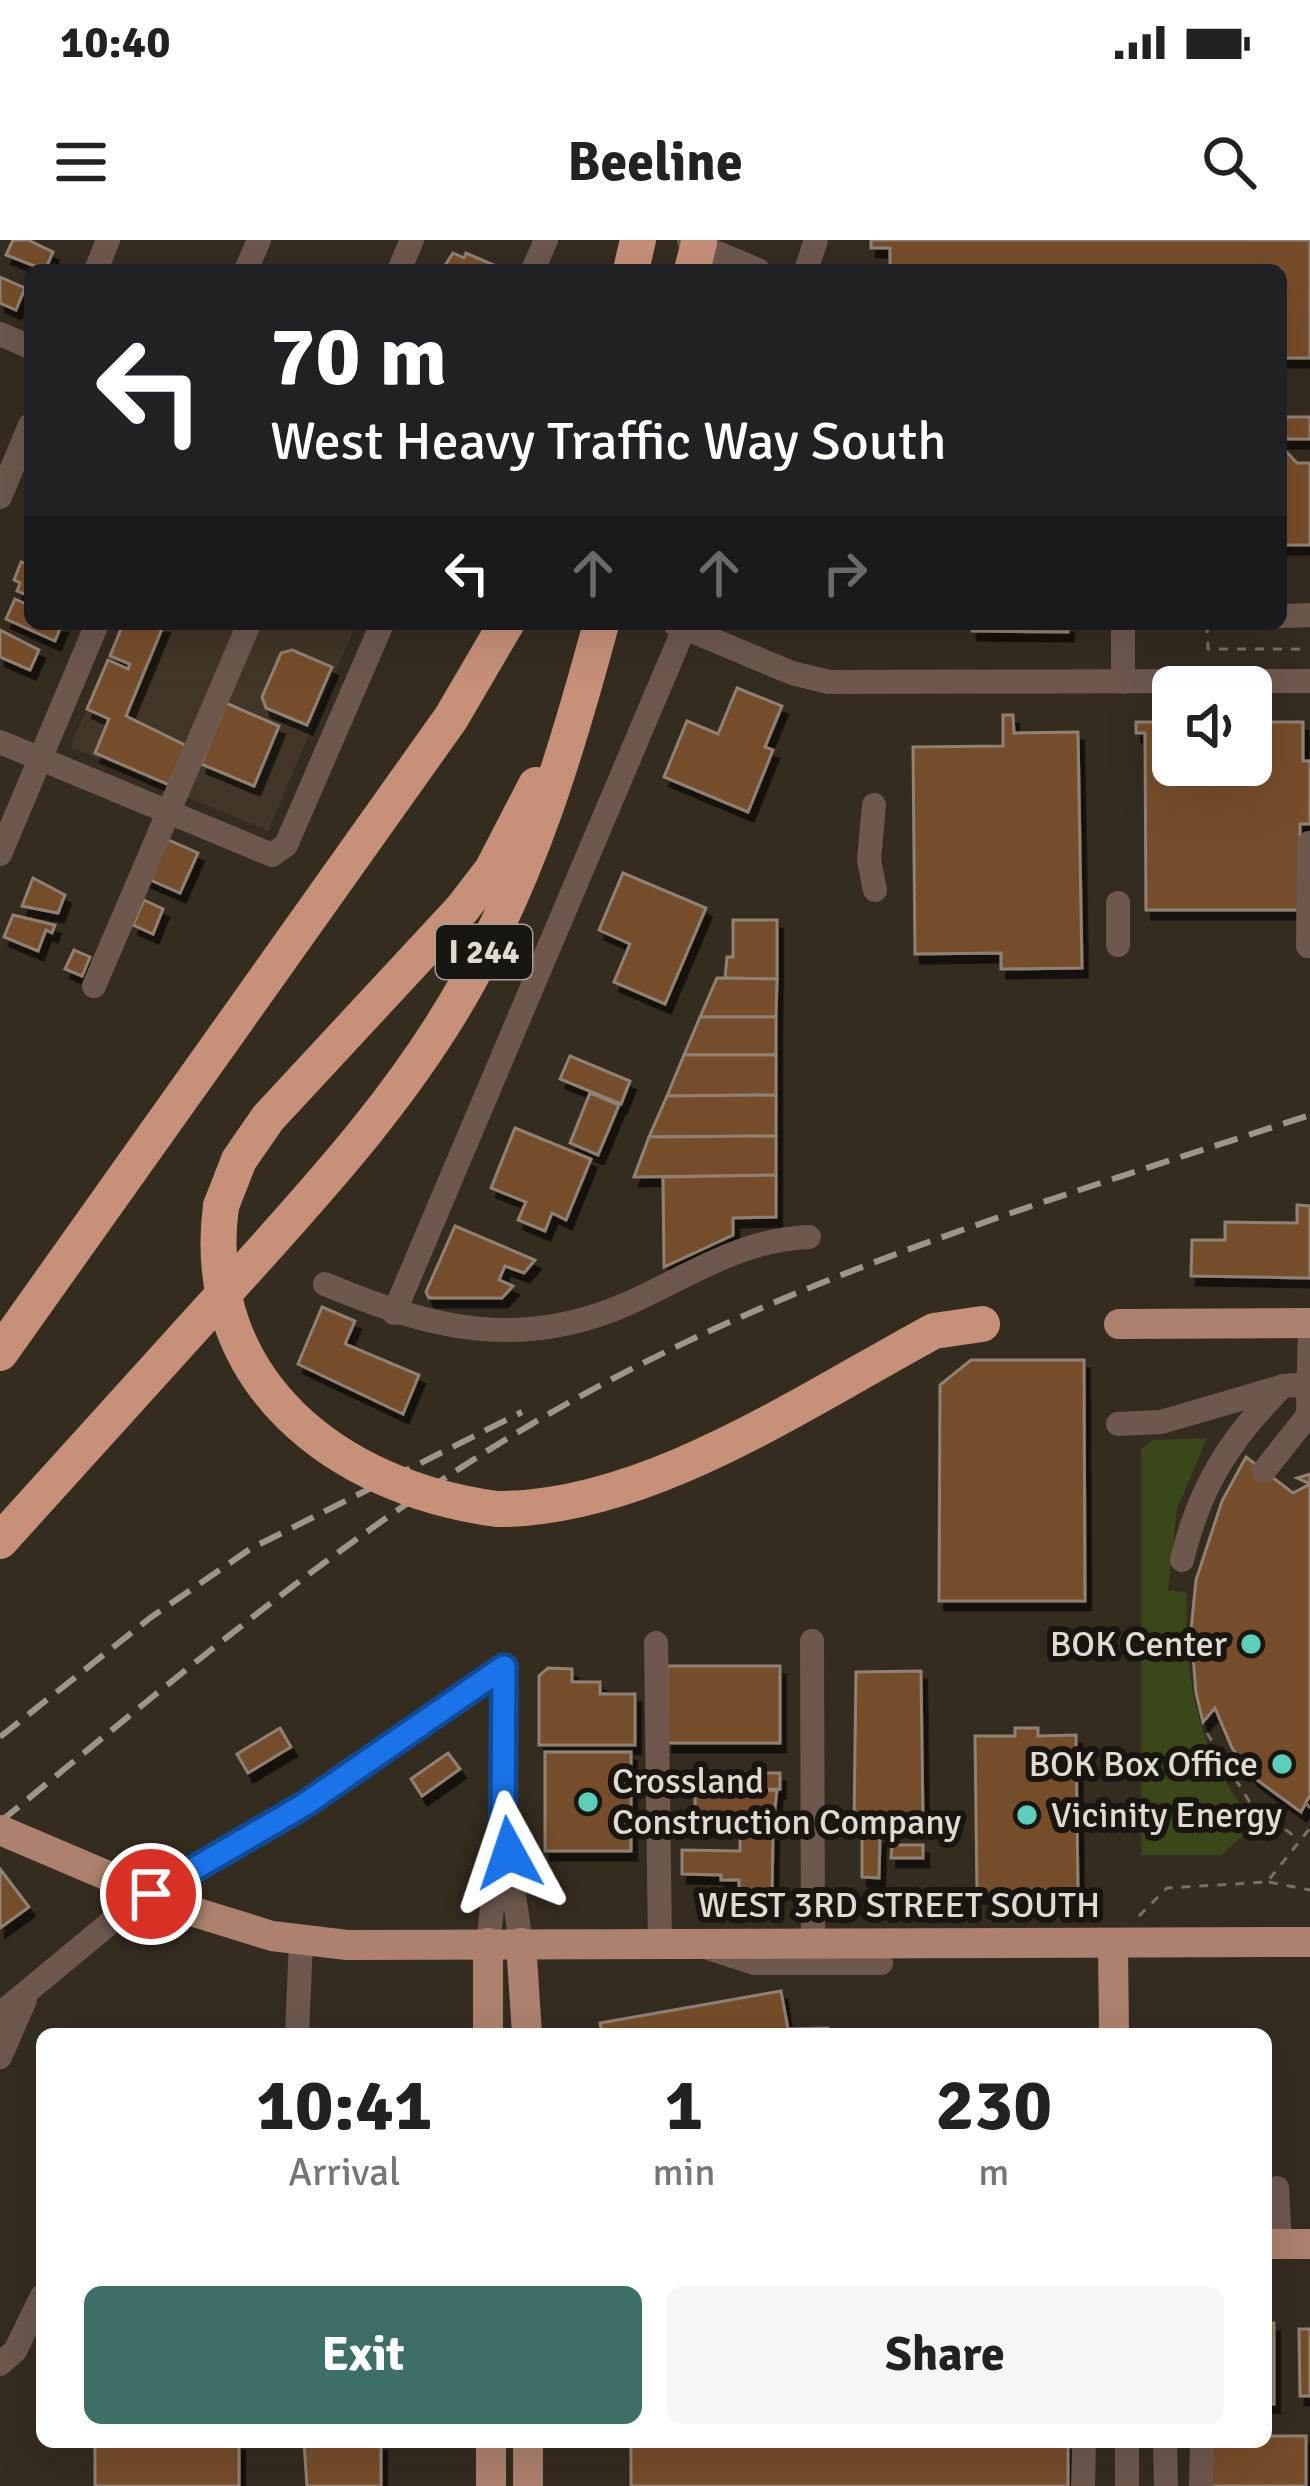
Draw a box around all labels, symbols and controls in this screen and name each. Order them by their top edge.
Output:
text: 10:40 [60,15,170,70]
icon: menu [48,129,114,195]
text: Beeline [567,129,743,196]
icon: search [1196,129,1262,195]
text: 70 m [270,305,447,409]
icon: left [72,312,228,468]
text: West Heavy Traffic Way South [270,408,947,475]
icon: left [434,540,500,606]
icon: ahead [560,540,626,606]
icon: ahead [686,540,752,606]
icon: right [812,540,878,606]
map controls [1152,666,1272,786]
button: sound [1152,666,1272,786]
road number: I 244 [436,925,532,979]
place label: BOK Center [1050,1622,1228,1667]
marker: BOK Center [1238,1631,1264,1657]
place label: BOK Box Office [1029,1742,1258,1787]
marker: BOK Box Office [1269,1751,1295,1777]
place label: Crossland Construction Company [612,1759,961,1845]
marker: Crossland Construction Company [575,1789,601,1815]
position arrow [446,1790,572,1916]
place label: Vicinity Energy [1051,1793,1282,1838]
marker: Vicinity Energy [1014,1802,1040,1828]
pin [100,1843,202,1945]
icon: arrive [118,1861,184,1927]
street label: WEST 3RD STREET SOUTH [698,1883,1100,1928]
text: 10:41 [256,2061,433,2150]
text: 1 [665,2061,703,2150]
text: 230 [935,2061,1052,2150]
text: Arrival [288,2148,400,2196]
text: min [653,2148,716,2196]
text: m [978,2148,1009,2196]
button: Exit [84,2286,642,2424]
button: Share [666,2286,1224,2424]

